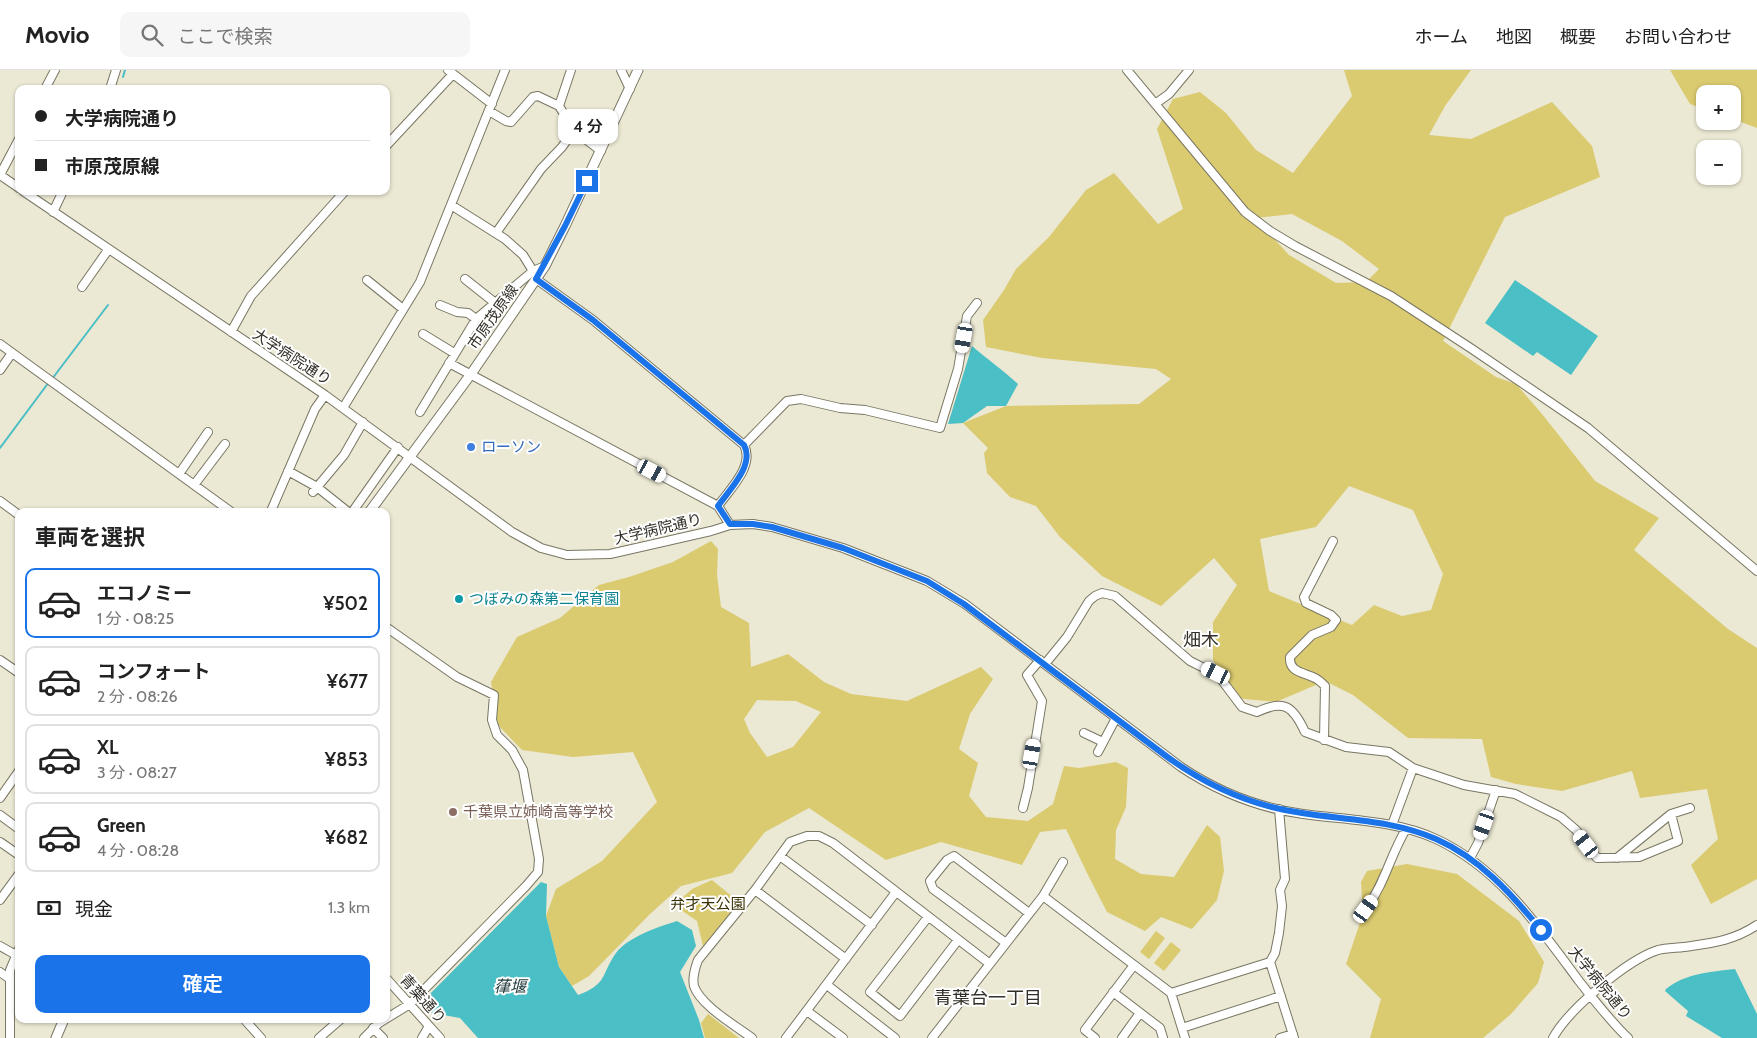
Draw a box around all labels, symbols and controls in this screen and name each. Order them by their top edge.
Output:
search box [120,12,470,57]
text: Movio [25,20,90,49]
icon: search [138,21,166,49]
text: ここで検索 [178,25,273,48]
text: ホーム [1415,26,1468,48]
text: 地図 [1496,26,1532,48]
text: 概要 [1560,26,1596,48]
text: お問い合わせ [1624,26,1732,48]
map controls [1696,85,1741,185]
button: + [1696,85,1741,130]
text: 大学病院通り [65,107,179,130]
callout: 4 分 [557,108,617,144]
text: 4 分 [573,117,603,136]
button: − [1696,140,1741,185]
text: 市原茂原線 [65,155,160,178]
route end [576,170,598,192]
street label: 市原茂原線 [464,281,522,353]
car [954,322,973,354]
street label: 大学病院通り [249,325,335,389]
place label: ローソン [481,438,541,456]
marker: ローソン [465,441,477,453]
car [635,457,668,485]
street label: 大学病院通り [612,510,704,548]
text: 車両を選択 [35,524,145,551]
icon: car [37,581,82,626]
text: エコノミー [97,582,192,605]
place label: つぼみの森第二保育園 [469,590,619,608]
text: ¥502 [323,592,368,615]
marker: つぼみの森第二保育園 [453,593,465,605]
text: 1 分 · 08:25 [97,609,174,628]
district label: 畑木 [1183,629,1219,651]
icon: car [37,659,82,704]
text: コンフォート [97,660,210,683]
car [1199,660,1232,686]
text: ¥677 [327,670,368,693]
text: 2 分 · 08:26 [97,687,178,706]
text: XL [97,736,118,759]
icon: car [37,737,82,782]
car [1022,738,1041,770]
text: ¥853 [325,748,368,771]
text: 3 分 · 08:27 [97,763,177,782]
place label: 千葉県立姉崎高等学校 [463,803,613,821]
marker: 千葉県立姉崎高等学校 [447,806,459,818]
car [1472,808,1495,842]
text: Green [97,814,146,837]
icon: car [37,815,82,860]
text: ¥682 [325,826,368,849]
car [1570,828,1601,860]
text: 4 分 · 08:28 [97,841,179,860]
car [1351,892,1380,926]
icon: cash [35,894,63,922]
park label: 弁才天公園 [670,895,746,913]
text: 現金 [75,898,113,921]
text: 1.3 km [328,898,370,917]
route start [1530,919,1552,941]
street label: 大学病院通り [1565,942,1635,1024]
button: 確定 [35,955,370,1013]
street label: 青葉通り [396,971,450,1027]
water label: 葎堰 [494,977,529,996]
district label: 青葉台一丁目 [934,987,1042,1009]

